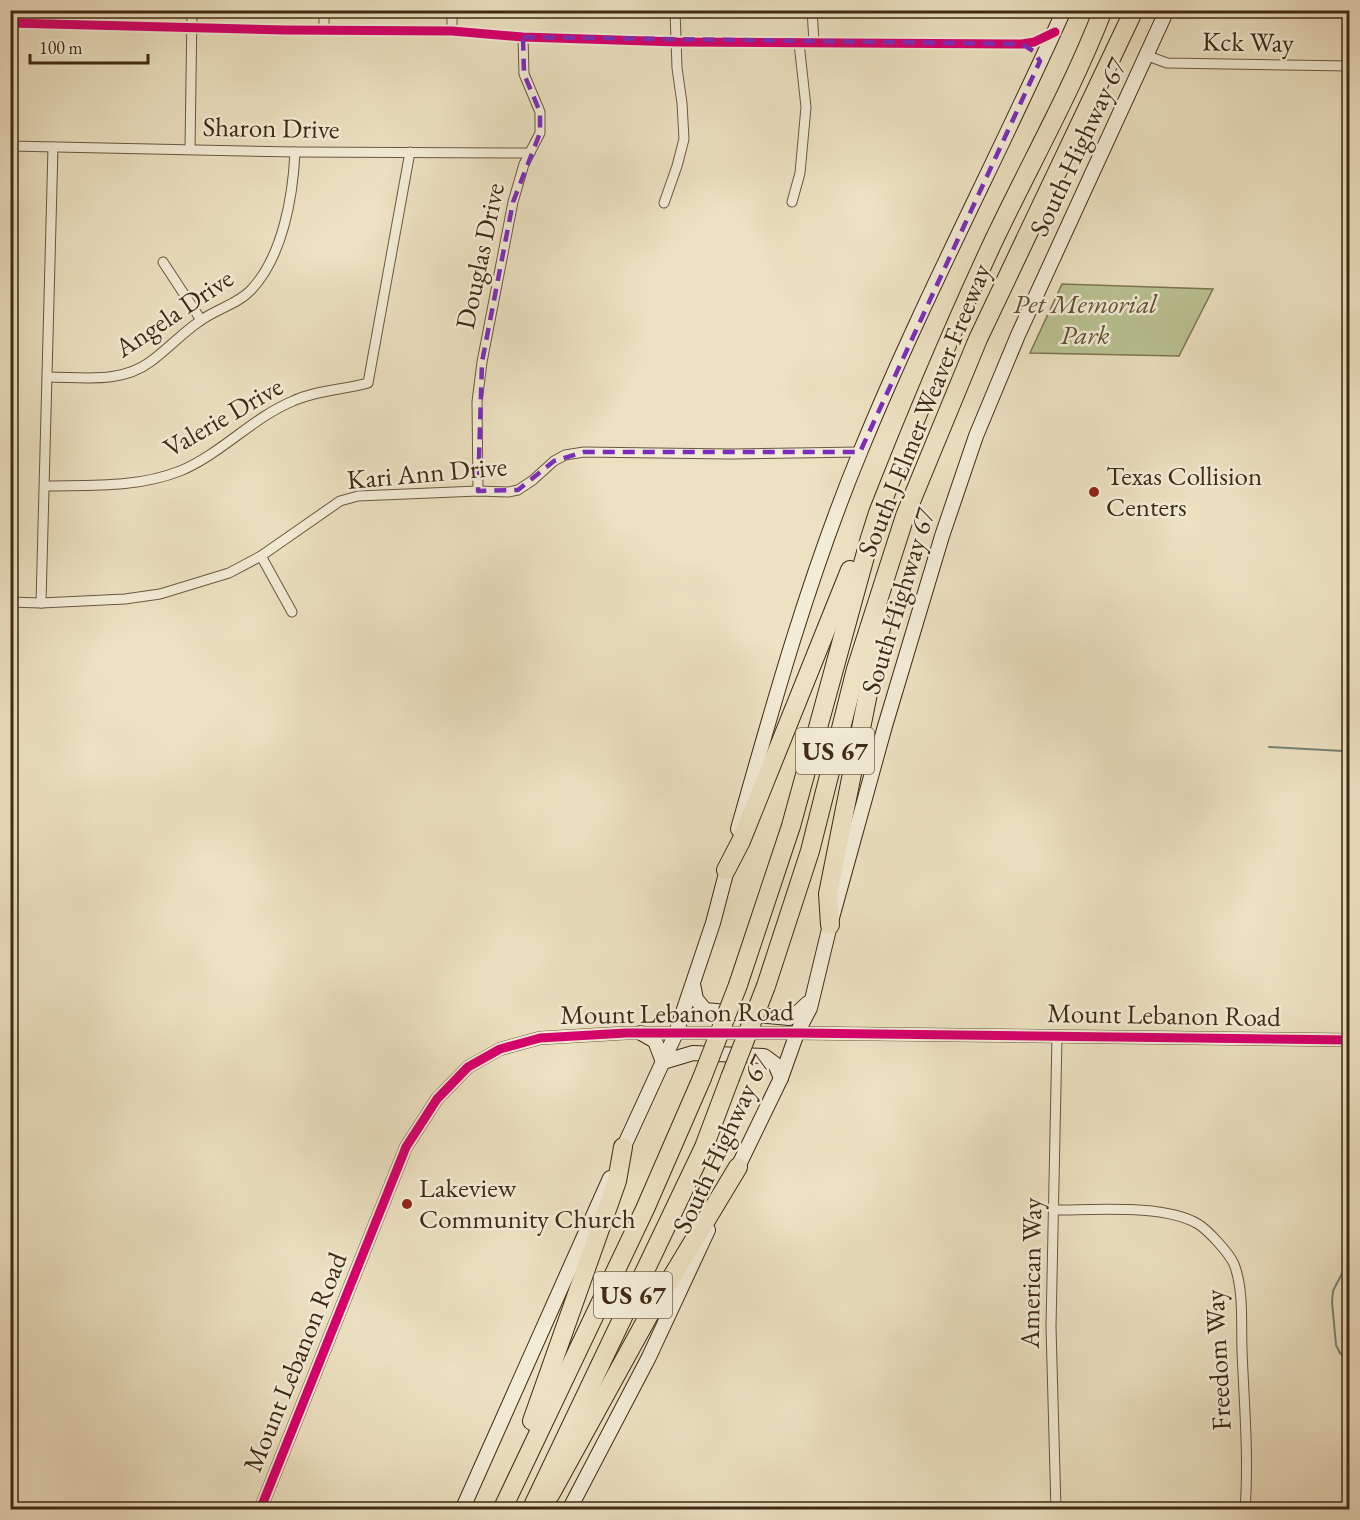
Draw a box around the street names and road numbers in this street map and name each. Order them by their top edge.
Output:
street label: Kck Way [1202,23,1294,60]
street label: South Highway 67 [1021,51,1135,242]
street label: Sharon Drive [202,109,340,146]
street label: Douglas Drive [447,180,512,332]
street label: South J Elmer Weaver Freeway [849,258,998,562]
street label: Angela Drive [107,260,240,366]
street label: Valerie Drive [157,368,289,465]
street label: Kari Ann Drive [346,448,508,497]
street label: South Highway 67 [853,502,943,698]
road number: US 67 [796,728,874,774]
street label: Mount Lebanon Road [560,993,794,1032]
street label: Mount Lebanon Road [1047,995,1281,1034]
street label: South Highway 67 [664,1048,778,1239]
street label: American Way [1012,1197,1049,1350]
street label: Mount Lebanon Road [235,1247,355,1477]
road number: US 67 [594,1272,672,1318]
street label: Freedom Way [1196,1288,1239,1431]

